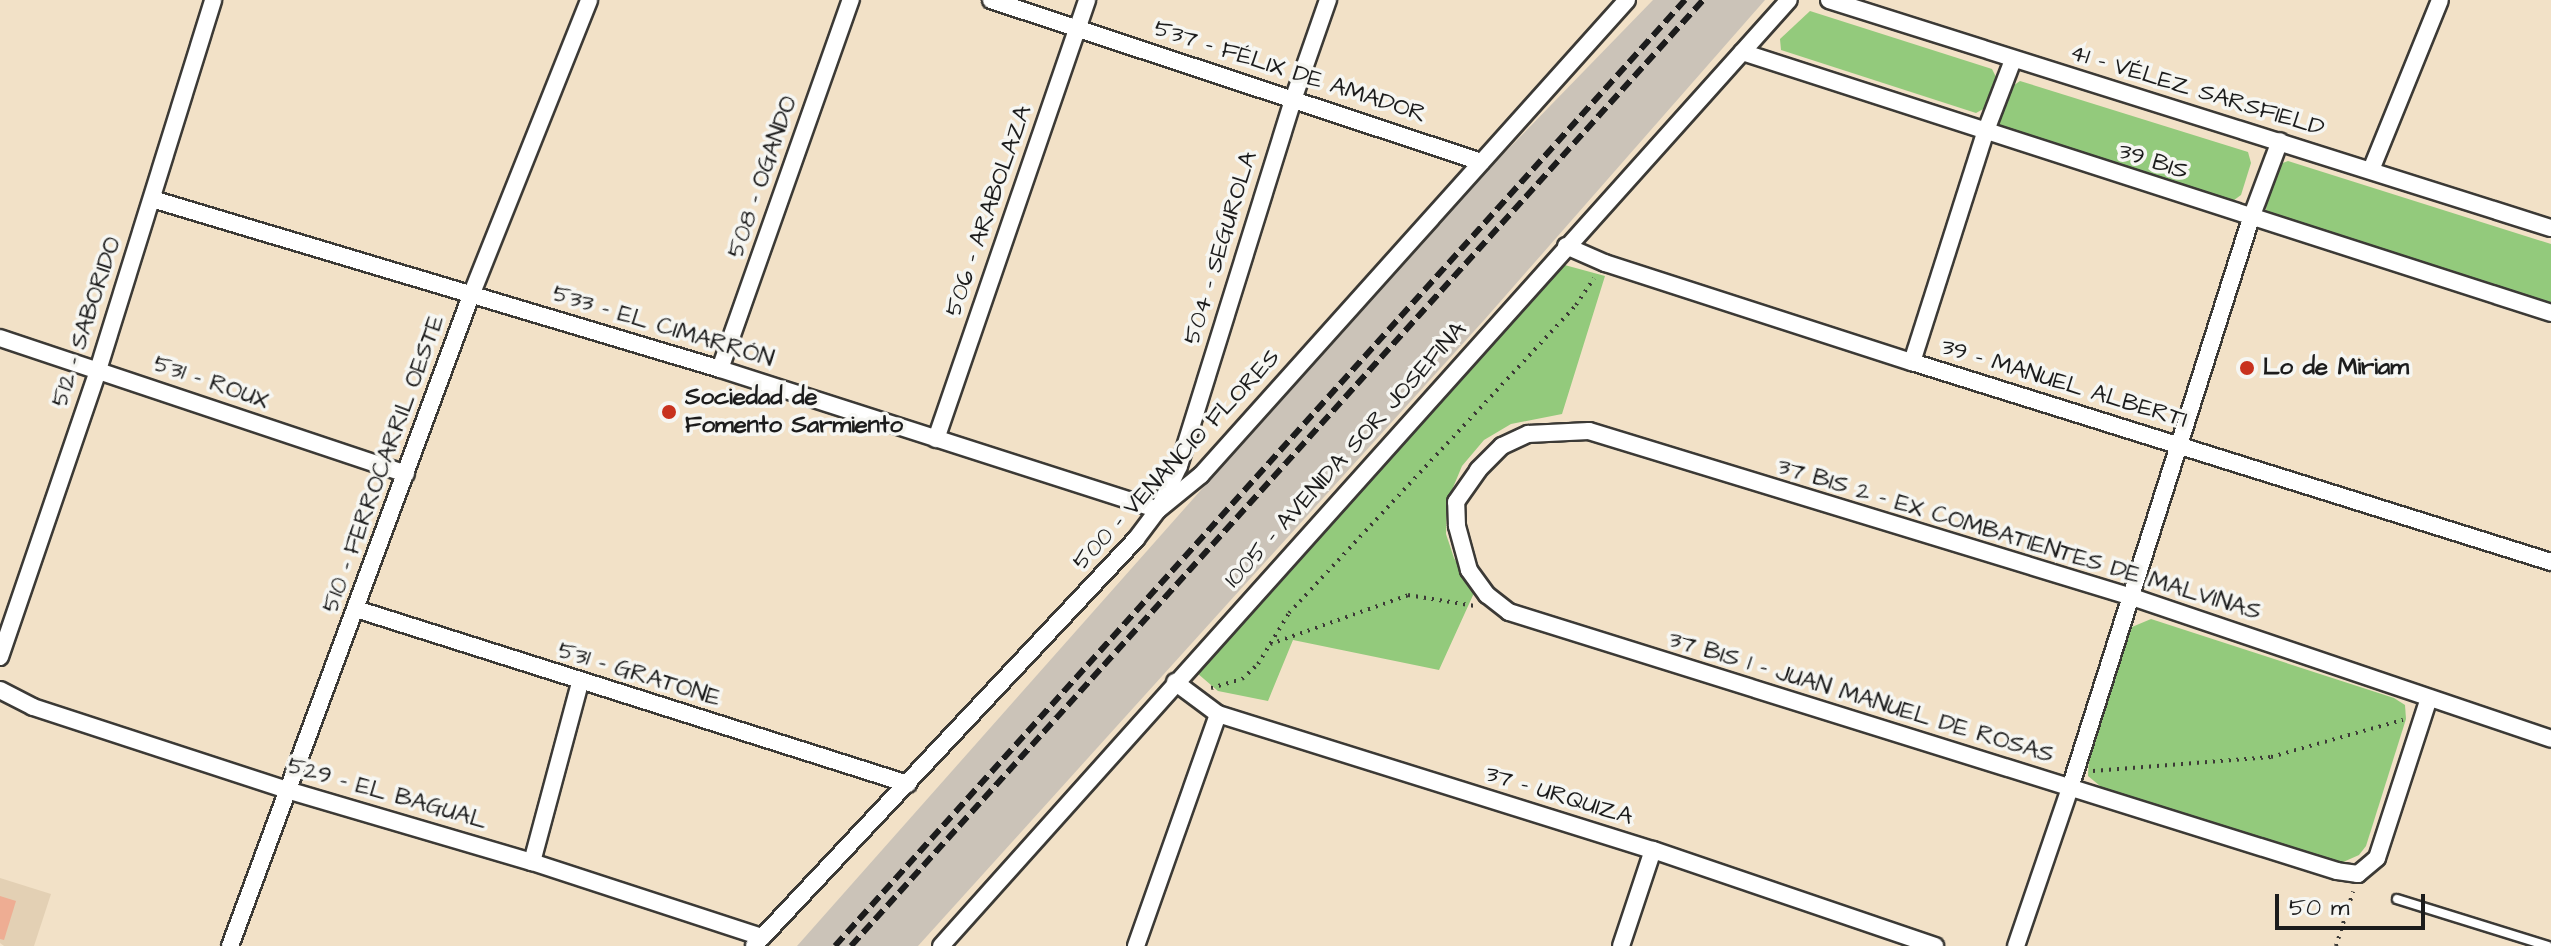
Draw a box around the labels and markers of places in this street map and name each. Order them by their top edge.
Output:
place label: Lo de Miriam [2263,354,2409,382]
marker: Lo de Miriam [2238,359,2256,377]
place label: Sociedad de Fomento Sarmiento [685,384,903,440]
marker: Sociedad de Fomento Sarmiento [660,403,678,421]

